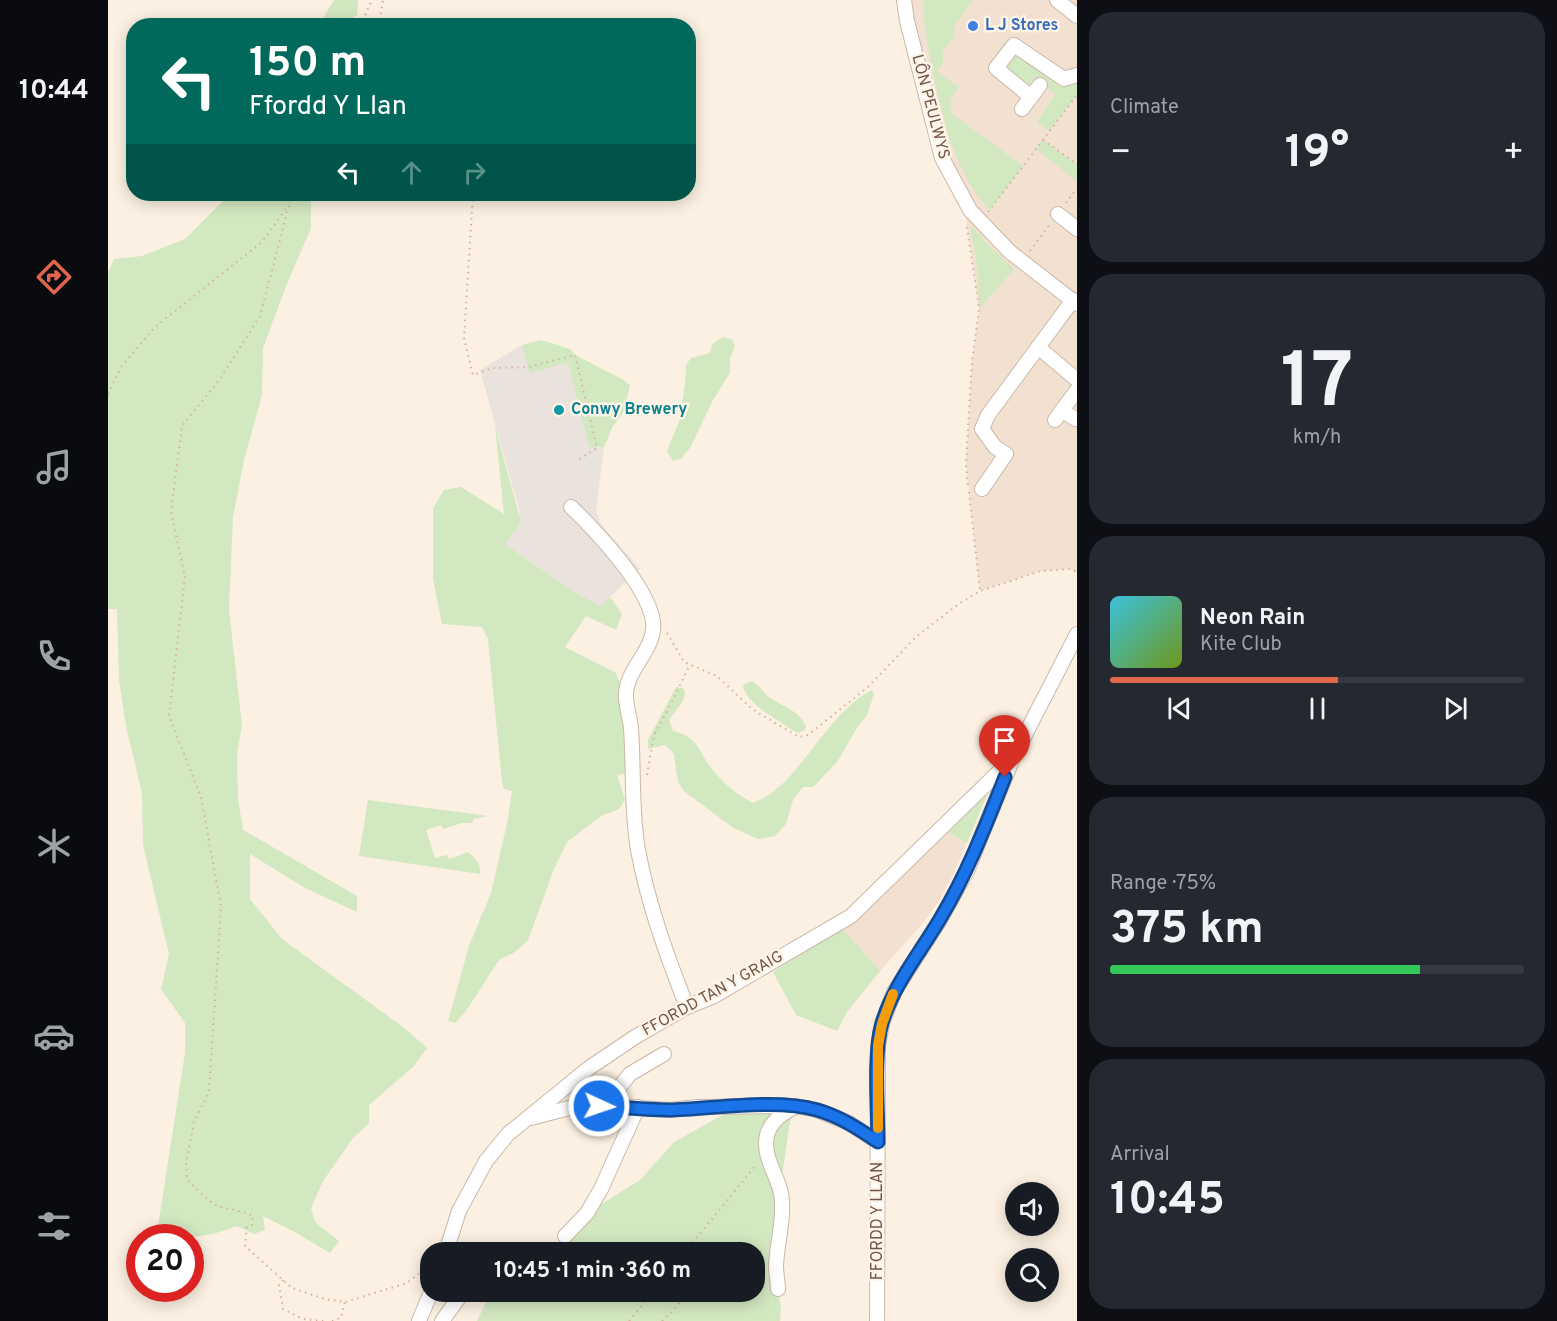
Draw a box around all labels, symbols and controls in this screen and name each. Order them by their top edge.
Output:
place label: L J Stores [985,16,1058,36]
marker: L J Stores [966,19,980,33]
text: 150 m [249,38,366,91]
icon: left [150,42,228,120]
street label: LÔN PEULWYS [906,52,956,162]
text: 10:44 [19,74,89,108]
text: Ffordd Y Llan [249,90,407,124]
text: Climate [1110,95,1179,121]
text: 19° [1285,126,1349,183]
text: − [1110,133,1131,175]
text: + [1503,133,1524,175]
icon: left [332,156,365,189]
icon: ahead [395,156,428,189]
icon: right [458,156,491,189]
icon: directions [33,256,75,298]
text: 17 [1281,336,1353,435]
place label: Conwy Brewery [571,400,687,420]
marker: Conwy Brewery [552,403,566,417]
text: km/h [1293,425,1341,451]
icon: music [33,446,75,488]
text: Neon Rain [1200,605,1305,632]
text: Kite Club [1200,632,1282,658]
icon: phone [33,635,75,677]
icon: previous [1163,692,1196,725]
icon: pause [1301,692,1334,725]
icon: next [1439,692,1472,725]
pin [979,715,1030,777]
icon: arrive [988,724,1021,757]
icon: climate [33,825,75,867]
text: Range · 75% [1110,871,1216,897]
text: 375 km [1110,902,1264,959]
street label: FFORDD TAN Y GRAIG [639,947,787,1041]
icon: car [33,1015,75,1057]
position arrow [567,1074,631,1138]
text: Arrival [1110,1142,1170,1168]
street label: FFORDD Y LLAN [868,1162,888,1280]
text: 10:45 [1110,1173,1225,1230]
map controls [1005,1182,1059,1302]
button: sound [1005,1182,1059,1236]
icon: filters [33,1205,75,1247]
speed limit sign: 20 [126,1224,204,1302]
button: search [1005,1248,1059,1302]
text: 10:45 · 1 min · 360 m [494,1258,691,1285]

